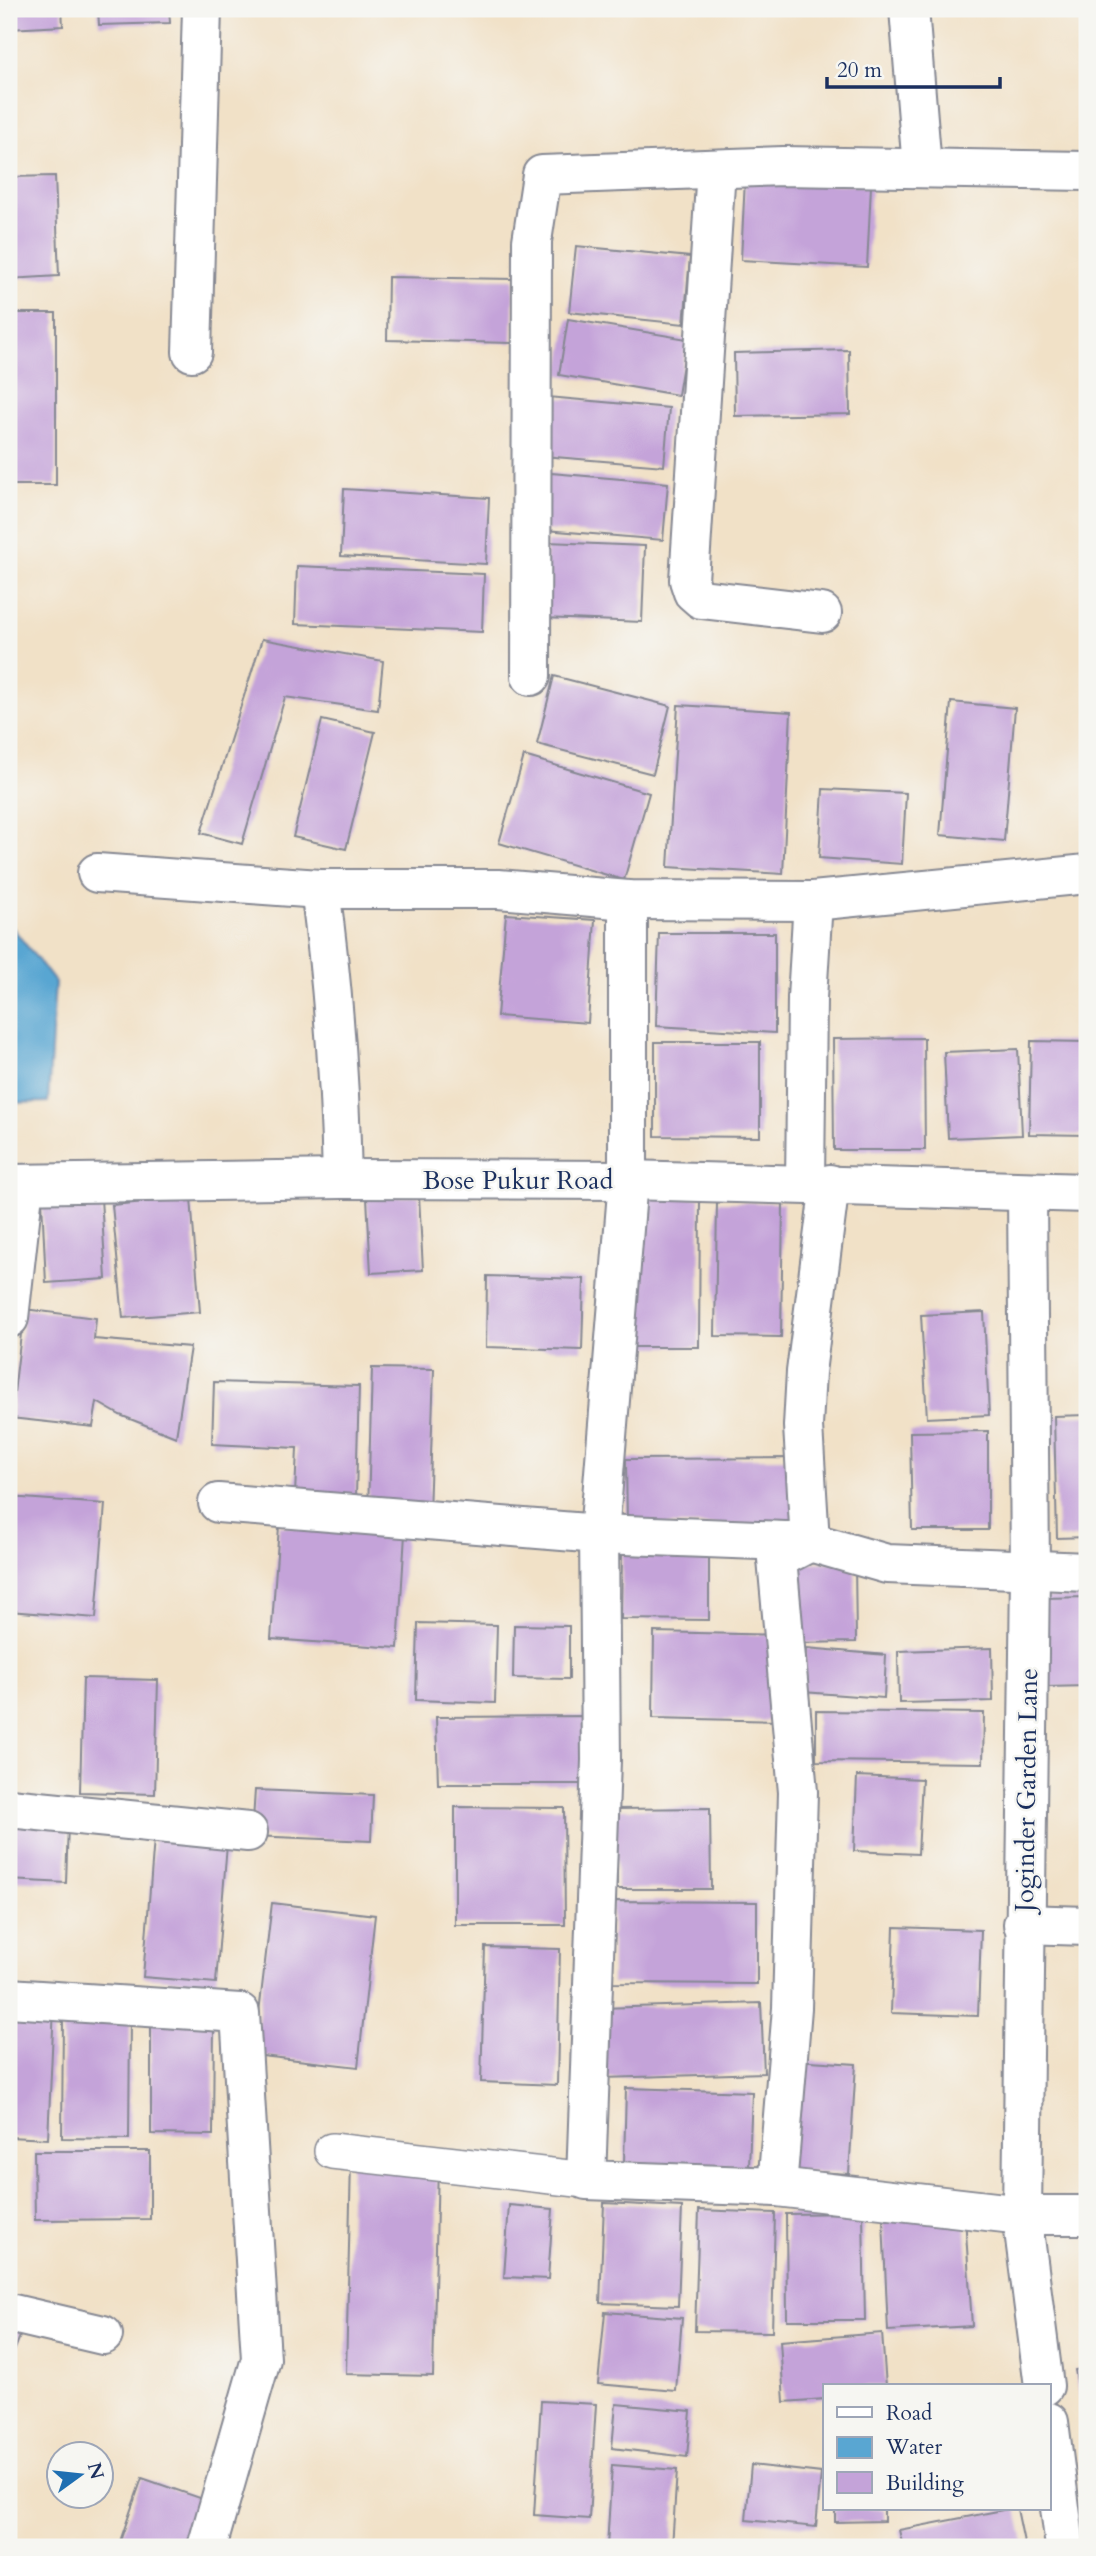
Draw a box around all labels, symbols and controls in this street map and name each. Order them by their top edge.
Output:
scale bar [827,46,1000,90]
text: 20 m [837,56,882,85]
street label: Bose Pukur Road [423,1163,613,1198]
street label: Joginder Garden Lane [1007,1668,1046,1916]
legend [823,2384,1050,2510]
text: Road [886,2399,932,2428]
text: Water [885,2433,942,2462]
north arrow [46,2440,116,2510]
text: N [81,2460,110,2483]
text: Building [886,2469,964,2498]

